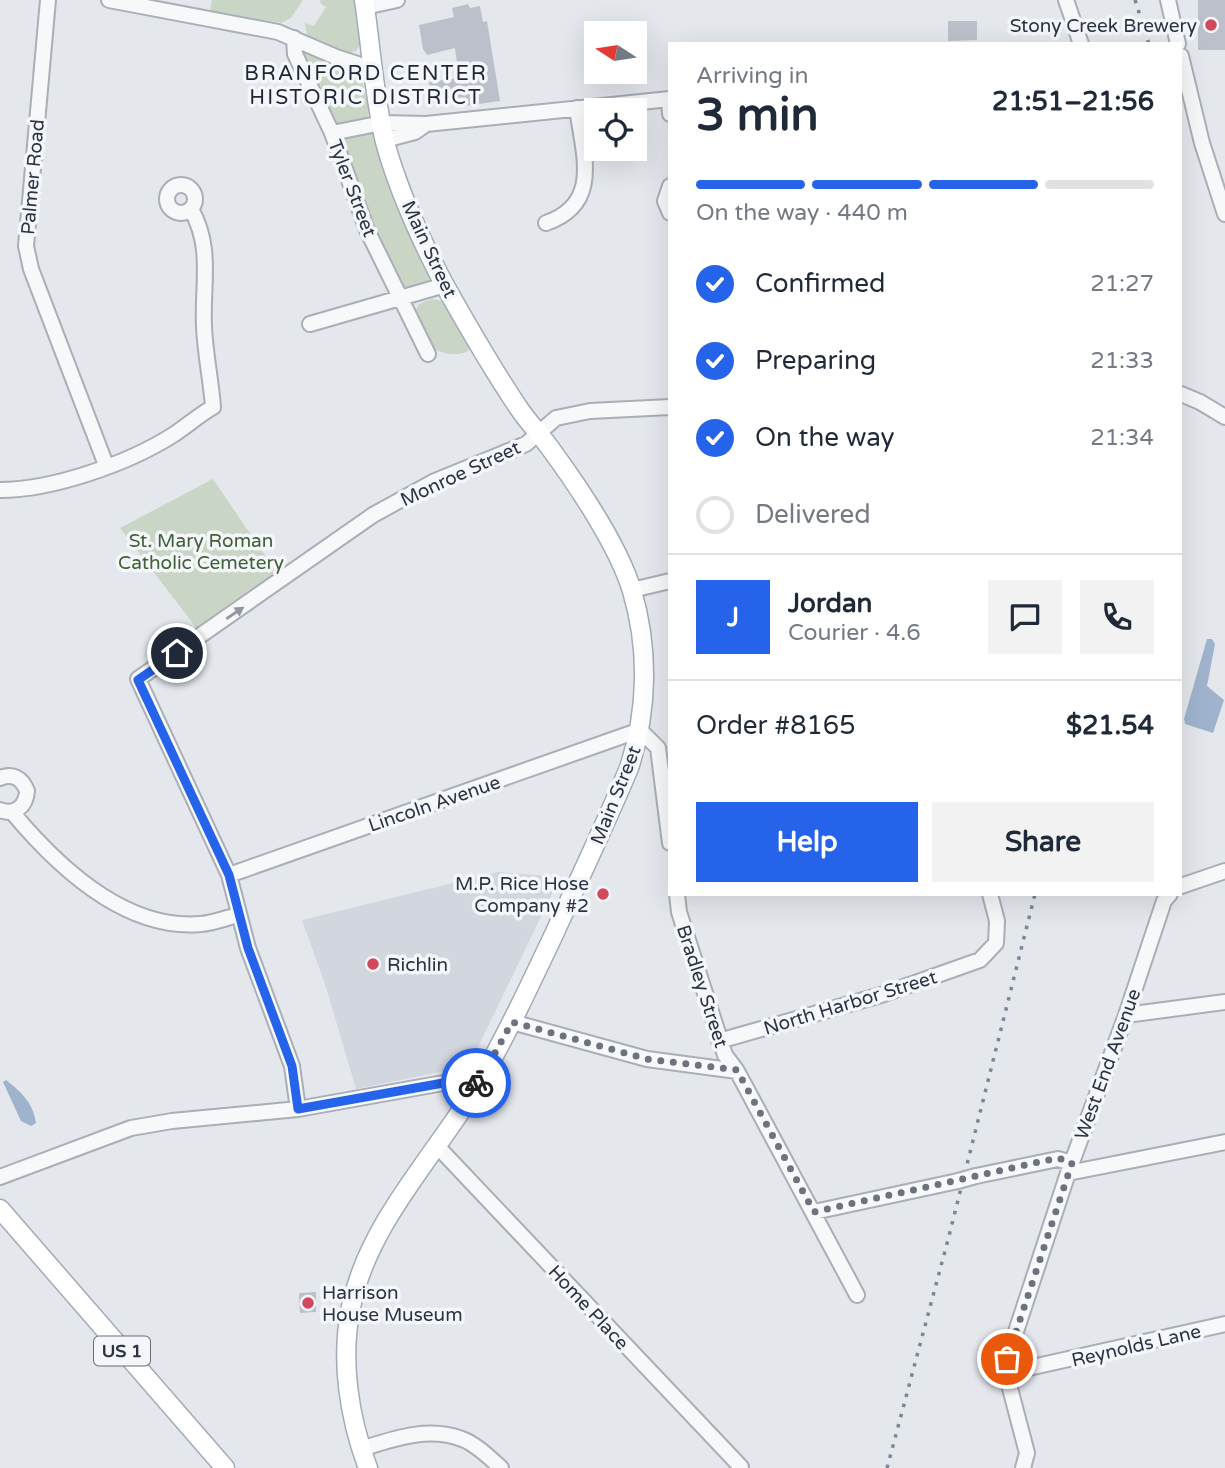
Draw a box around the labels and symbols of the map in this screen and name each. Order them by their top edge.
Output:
place label: Stony Creek Brewery [1010,15,1197,37]
marker: Stony Creek Brewery [1203,17,1219,33]
north arrow [584,21,648,84]
district label: BRANFORD CENTER HISTORIC DISTRICT [244,61,488,110]
street label: Palmer Road [17,118,49,236]
street label: Tyler Street [323,137,381,240]
street label: Main Street [397,197,461,301]
street label: Monroe Street [397,437,524,511]
park label: St. Mary Roman Catholic Cemetery [118,530,284,574]
one-way arrow [226,606,244,620]
pin [147,623,207,683]
street label: Main Street [586,743,646,848]
street label: Lincoln Avenue [365,771,503,837]
place label: M.P. Rice Hose Company #2 [455,873,589,917]
marker: M.P. Rice Hose Company #2 [595,886,611,902]
street label: Bradley Street [672,922,732,1050]
place label: Richlin [387,954,448,976]
marker: Richlin [365,956,381,972]
street label: North Harbor Street [761,966,940,1040]
street label: West End Avenue [1070,986,1145,1143]
courier [441,1048,511,1118]
street label: Home Place [544,1261,633,1355]
place label: Harrison House Museum [322,1282,463,1326]
marker: Harrison House Museum [300,1295,316,1311]
street label: Reynolds Lane [1069,1320,1203,1372]
pin [977,1329,1037,1389]
road number: US 1 [94,1336,150,1366]

